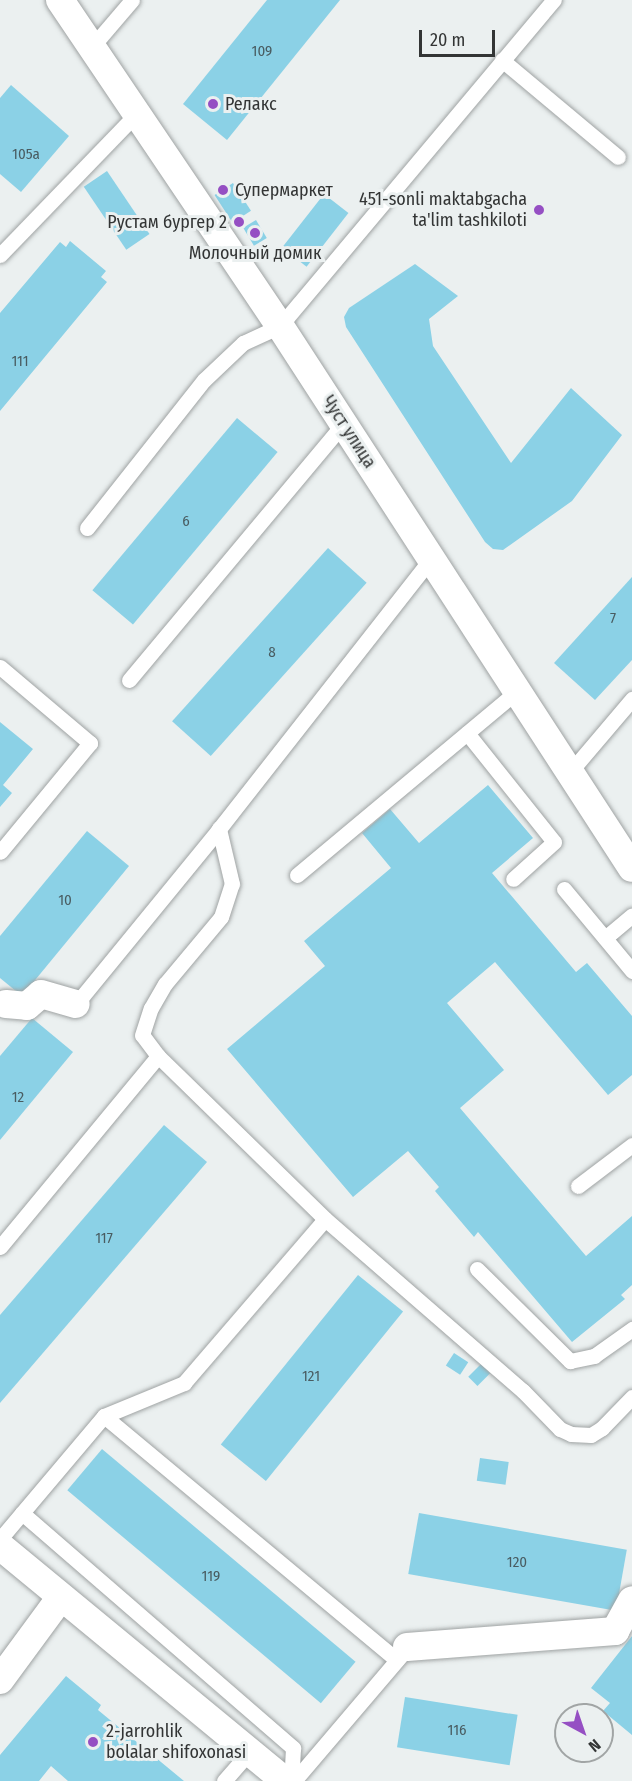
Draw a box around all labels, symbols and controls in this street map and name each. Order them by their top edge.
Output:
scale bar [422,18,498,56]
text: 20 m [430,29,465,51]
house number: 109 [252,43,272,61]
place label: Релакс [225,93,277,115]
marker: Релакс [206,97,220,111]
house number: 105а [12,146,40,164]
place label: Супермаркет [235,179,333,201]
marker: Супермаркет [216,183,230,197]
place label: 451-sonli maktabgacha ta'lim tashkiloti [359,189,527,232]
marker: 451-sonli maktabgacha ta'lim tashkiloti [532,203,546,217]
place label: Рустам бургер 2 [107,211,227,233]
marker: Рустам бургер 2 [232,215,246,229]
marker: Молочный домик [248,226,262,240]
place label: Молочный домик [189,242,321,264]
house number: 111 [11,353,29,371]
street label: Чуст улица [318,392,380,472]
house number: 6 [182,513,190,531]
house number: 7 [610,610,616,628]
house number: 8 [268,644,276,662]
house number: 10 [58,892,72,910]
house number: 12 [12,1089,24,1107]
house number: 117 [95,1230,113,1248]
house number: 121 [302,1368,320,1386]
house number: 120 [507,1554,527,1572]
house number: 119 [202,1568,220,1586]
north arrow [554,1703,614,1763]
place label: 2-jarrohlik bolalar shifoxonasi [106,1721,246,1764]
house number: 116 [448,1722,466,1740]
marker: 2-jarrohlik bolalar shifoxonasi [84,1733,102,1751]
text: N [585,1735,604,1756]

